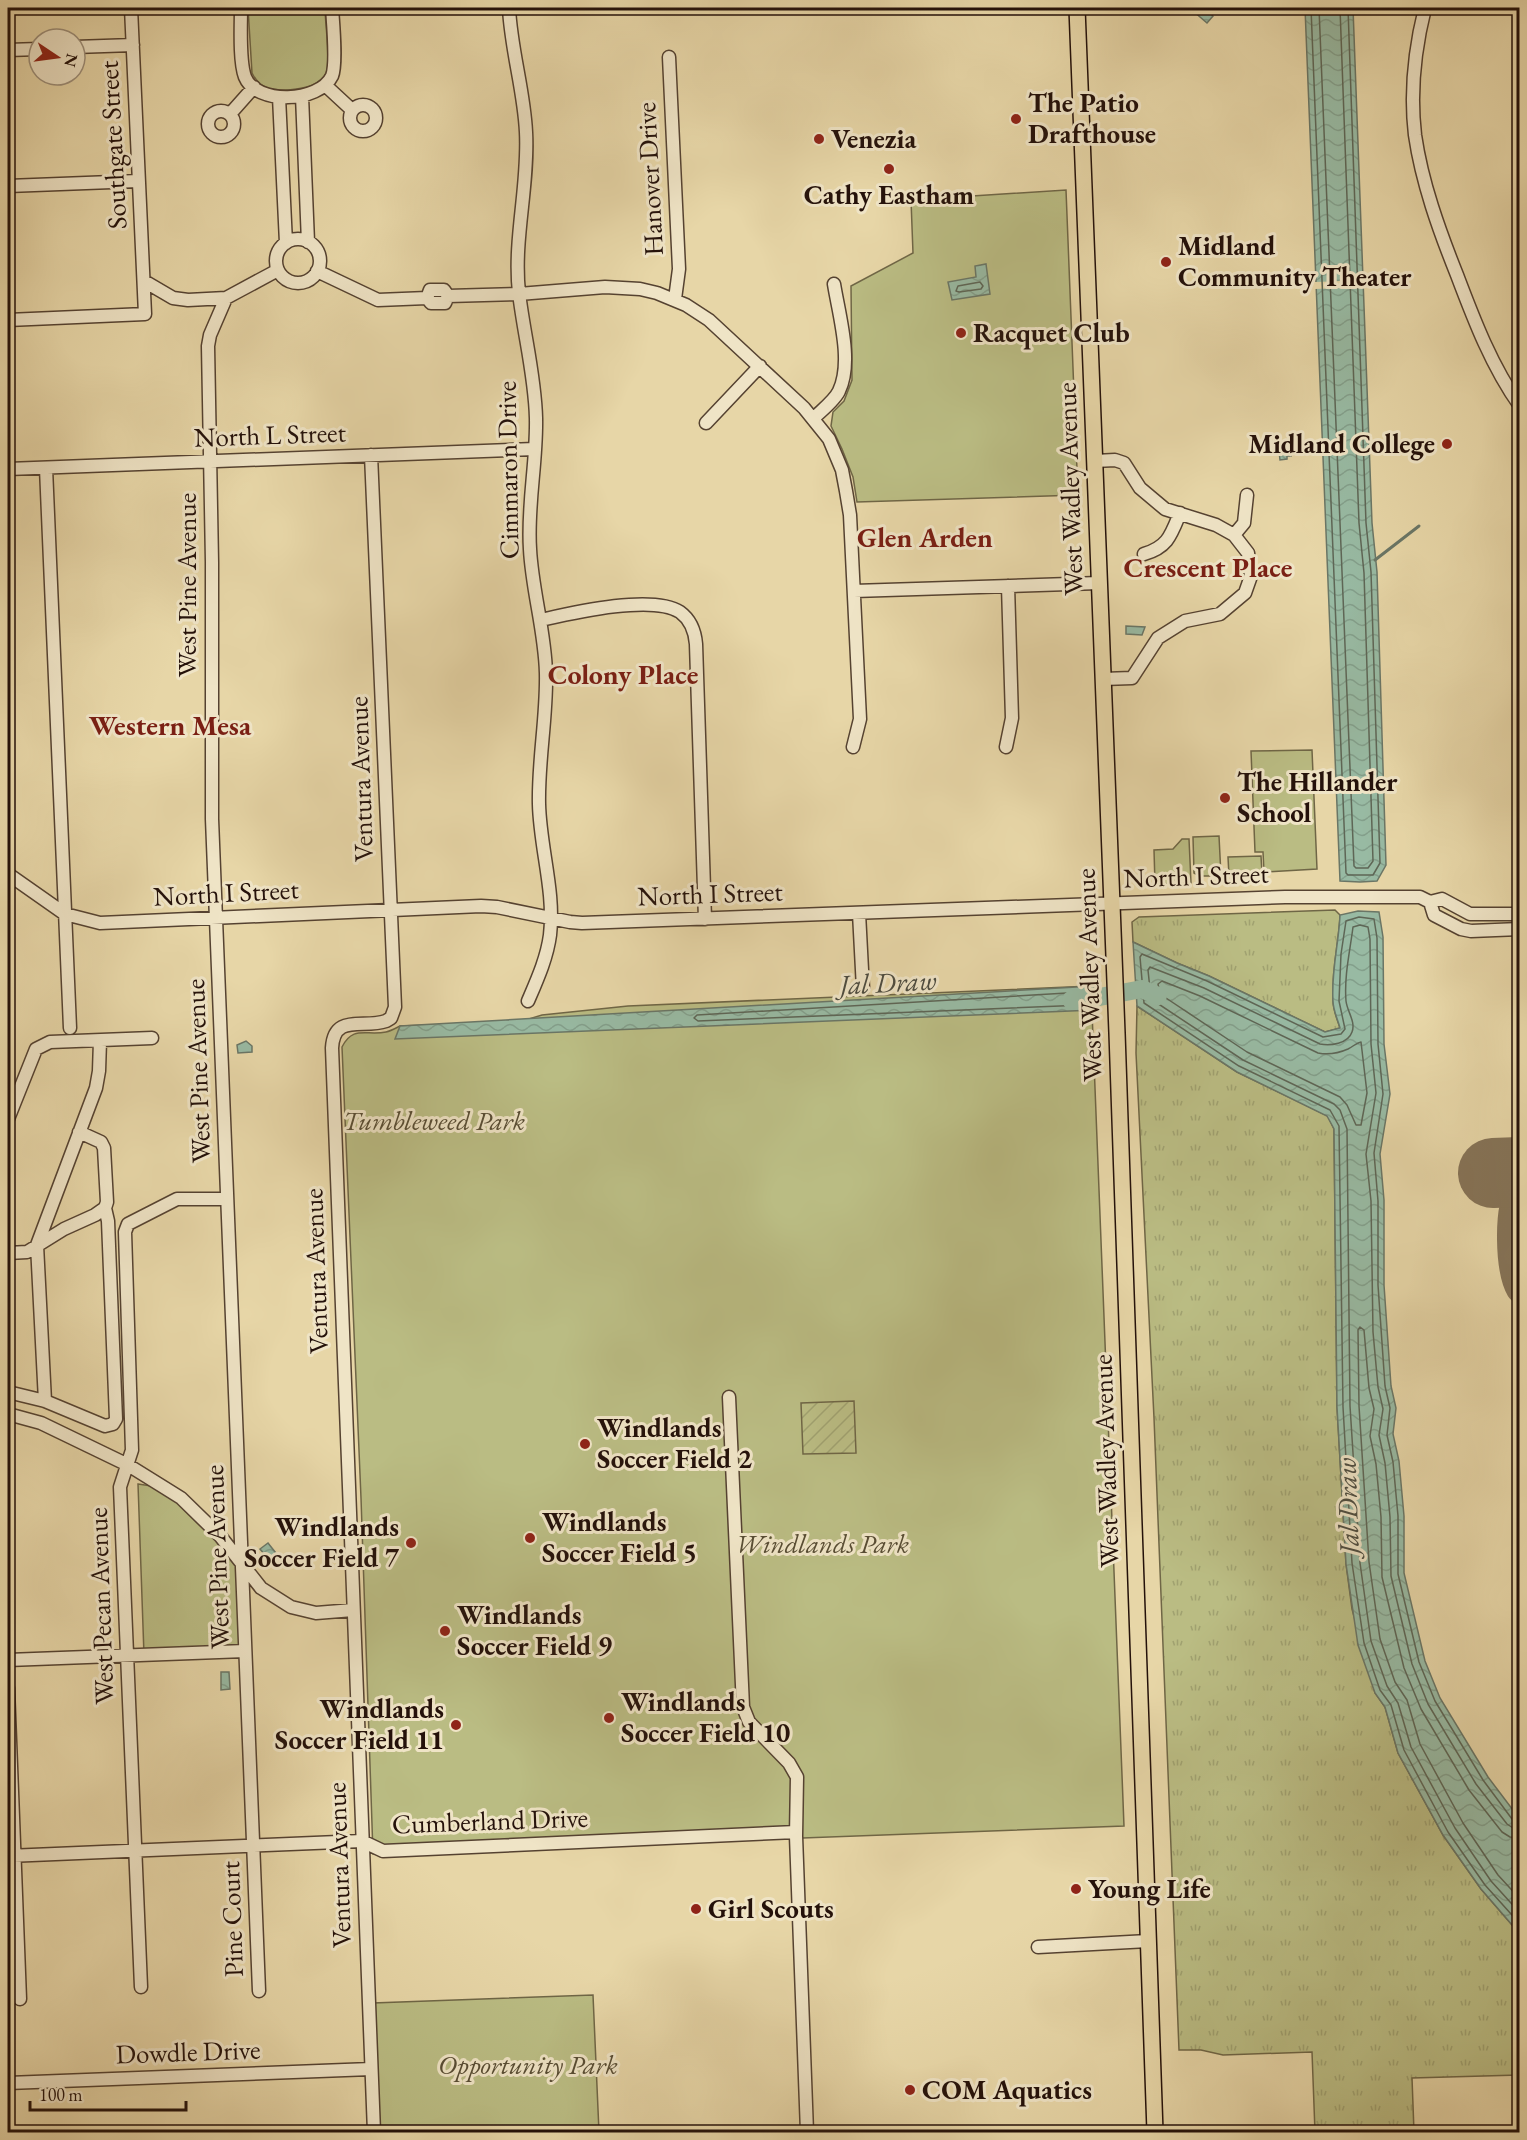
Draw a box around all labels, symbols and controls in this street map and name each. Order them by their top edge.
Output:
north arrow [27,27,87,87]
text: N [59,52,83,69]
street label: Southgate Street [91,59,134,230]
place label: The Patio Drafthouse [1028,85,1156,151]
street label: Hanover Drive [628,101,671,257]
marker: The Patio Drafthouse [1009,112,1023,126]
place label: Venezia [831,121,916,156]
marker: Venezia [812,132,826,146]
marker: Cathy Eastham [882,162,896,176]
place label: Cathy Eastham [804,177,974,212]
place label: Midland Community Theater [1178,228,1412,294]
marker: Midland Community Theater [1159,255,1173,269]
place label: Racquet Club [973,315,1130,350]
marker: Racquet Club [954,326,968,340]
street label: Cimmaron Drive [488,381,527,559]
street label: West Wadley Avenue [1048,382,1091,596]
street label: North L Street [193,414,347,455]
place label: Midland College [1248,426,1435,461]
marker: Midland College [1440,437,1454,451]
street label: West Pine Avenue [169,493,204,677]
district label: Glen Arden [857,519,993,555]
district label: Crescent Place [1124,549,1292,585]
district label: Colony Place [548,656,698,692]
street label: Ventura Avenue [340,696,381,862]
district label: Western Mesa [89,707,252,743]
place label: The Hillander School [1237,764,1398,830]
marker: The Hillander School [1218,791,1232,805]
street label: North I Street [1123,855,1270,896]
street label: West Wadley Avenue [1067,868,1110,1082]
street label: North I Street [152,871,300,914]
street label: North I Street [637,873,784,914]
water label: Jal Draw [833,961,938,1003]
street label: West Pine Avenue [177,978,218,1164]
park label: Tumbleweed Park [343,1103,525,1138]
street label: Ventura Avenue [295,1188,336,1354]
street label: West Wadley Avenue [1084,1354,1127,1568]
place label: Windlands Soccer Field 2 [597,1410,752,1476]
marker: Windlands Soccer Field 2 [578,1437,592,1451]
water label: Jal Draw [1327,1456,1367,1561]
street label: West Pine Avenue [196,1464,237,1650]
place label: Windlands Soccer Field 5 [542,1504,697,1570]
street label: West Pecan Avenue [80,1507,121,1705]
place label: Windlands Soccer Field 7 [244,1509,400,1575]
park label: Windlands Park [735,1526,909,1561]
marker: Windlands Soccer Field 5 [523,1531,537,1545]
marker: Windlands Soccer Field 7 [404,1536,418,1550]
place label: Windlands Soccer Field 9 [457,1597,612,1663]
marker: Windlands Soccer Field 9 [438,1624,452,1638]
place label: Windlands Soccer Field 10 [621,1684,790,1750]
place label: Windlands Soccer Field 11 [275,1691,444,1757]
marker: Windlands Soccer Field 10 [602,1711,616,1725]
marker: Windlands Soccer Field 11 [449,1718,463,1732]
street label: Ventura Avenue [318,1782,359,1948]
street label: Cumberland Drive [391,1800,589,1841]
street label: Pine Court [212,1860,251,1978]
place label: Young Life [1088,1871,1211,1906]
marker: Young Life [1069,1882,1083,1896]
place label: Girl Scouts [708,1891,834,1926]
marker: Girl Scouts [689,1902,703,1916]
street label: Dowdle Drive [115,2031,261,2072]
park label: Opportunity Park [438,2047,618,2082]
place label: COM Aquatics [922,2072,1092,2107]
scale bar [30,2074,186,2112]
text: 100 m [39,2083,83,2106]
marker: COM Aquatics [903,2083,917,2097]

